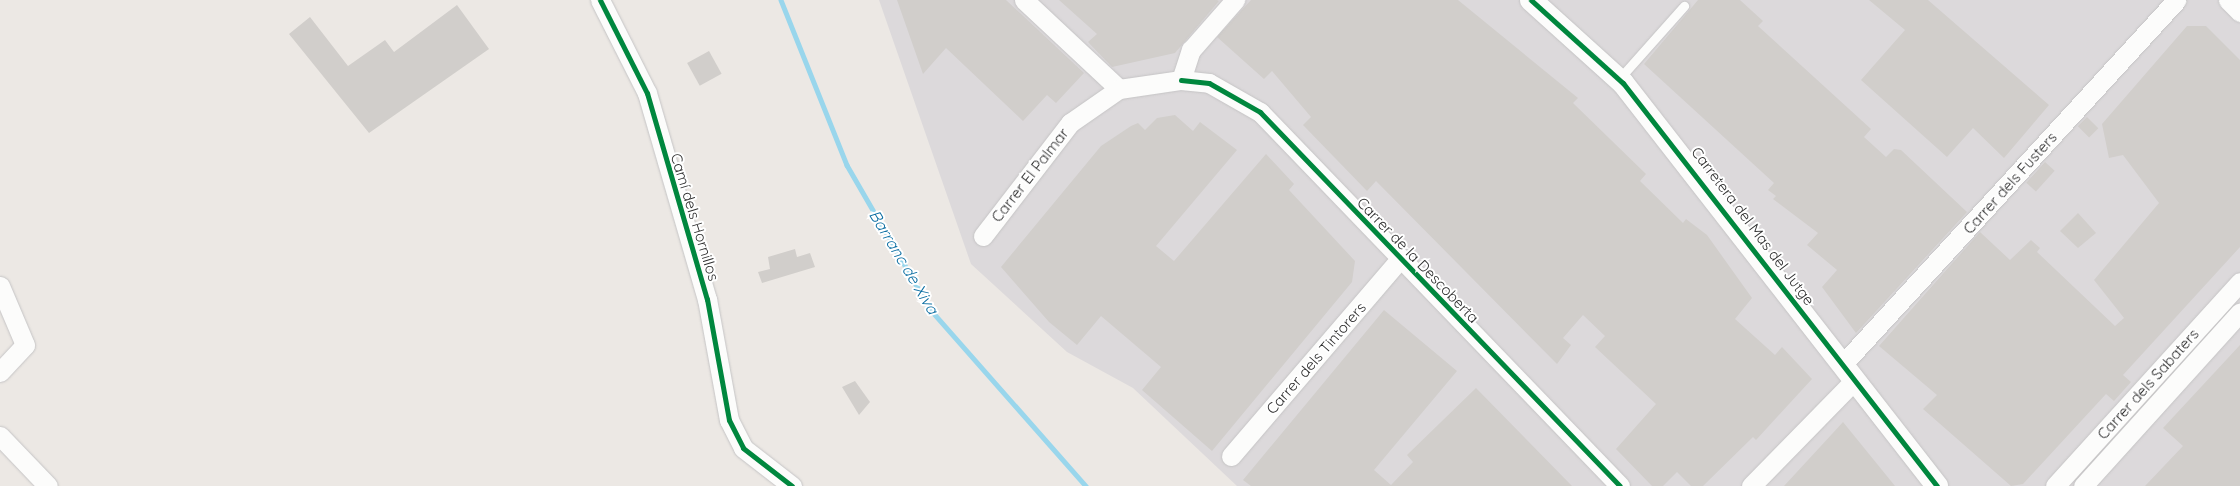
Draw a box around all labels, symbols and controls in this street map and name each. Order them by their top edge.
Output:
street label: Carrer El Palmar [988,124,1072,226]
street label: Carrer dels Fusters [1960,128,2060,238]
street label: Carretera del Mas del Jutge [1688,143,1818,309]
street label: Camí dels Hornillos [667,151,723,283]
street label: Carrer de la Descoberta [1353,194,1483,326]
water label: Barranc de Xiva [865,206,943,318]
street label: Carrer dels Tintorers [1263,298,1369,418]
street label: Carrer dels Sabaters [2094,325,2202,443]

